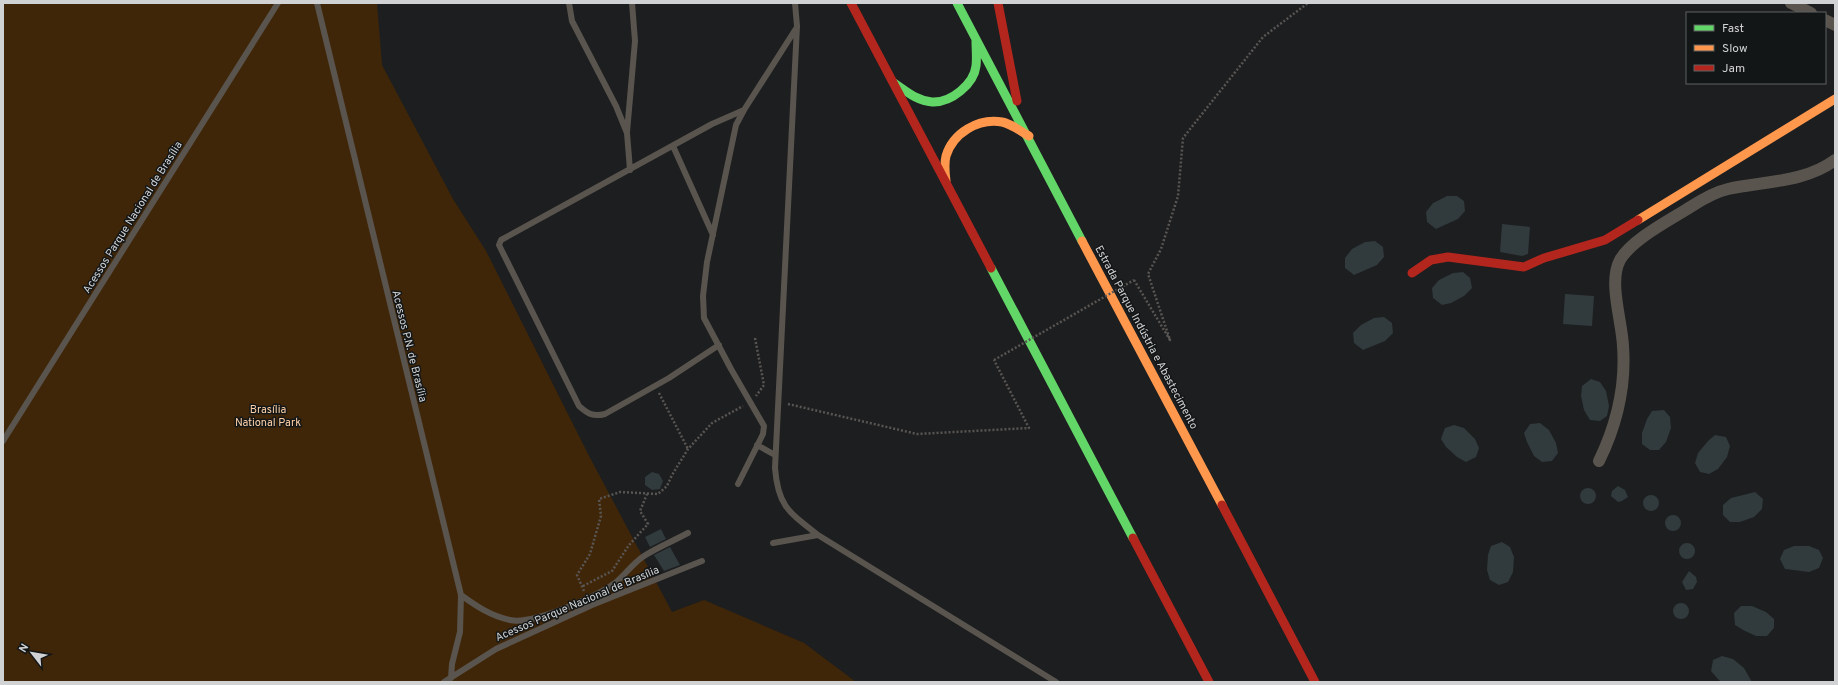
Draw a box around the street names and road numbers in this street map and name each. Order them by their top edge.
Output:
street label: Acessos Parque Nacional de Brasília [80,139,186,296]
street label: Estrada Parque Indústria e Abastecimento [1092,243,1201,432]
street label: Acessos P.N. de Brasília [388,289,430,404]
street label: Acessos Parque Nacional de Brasília [493,563,662,645]

